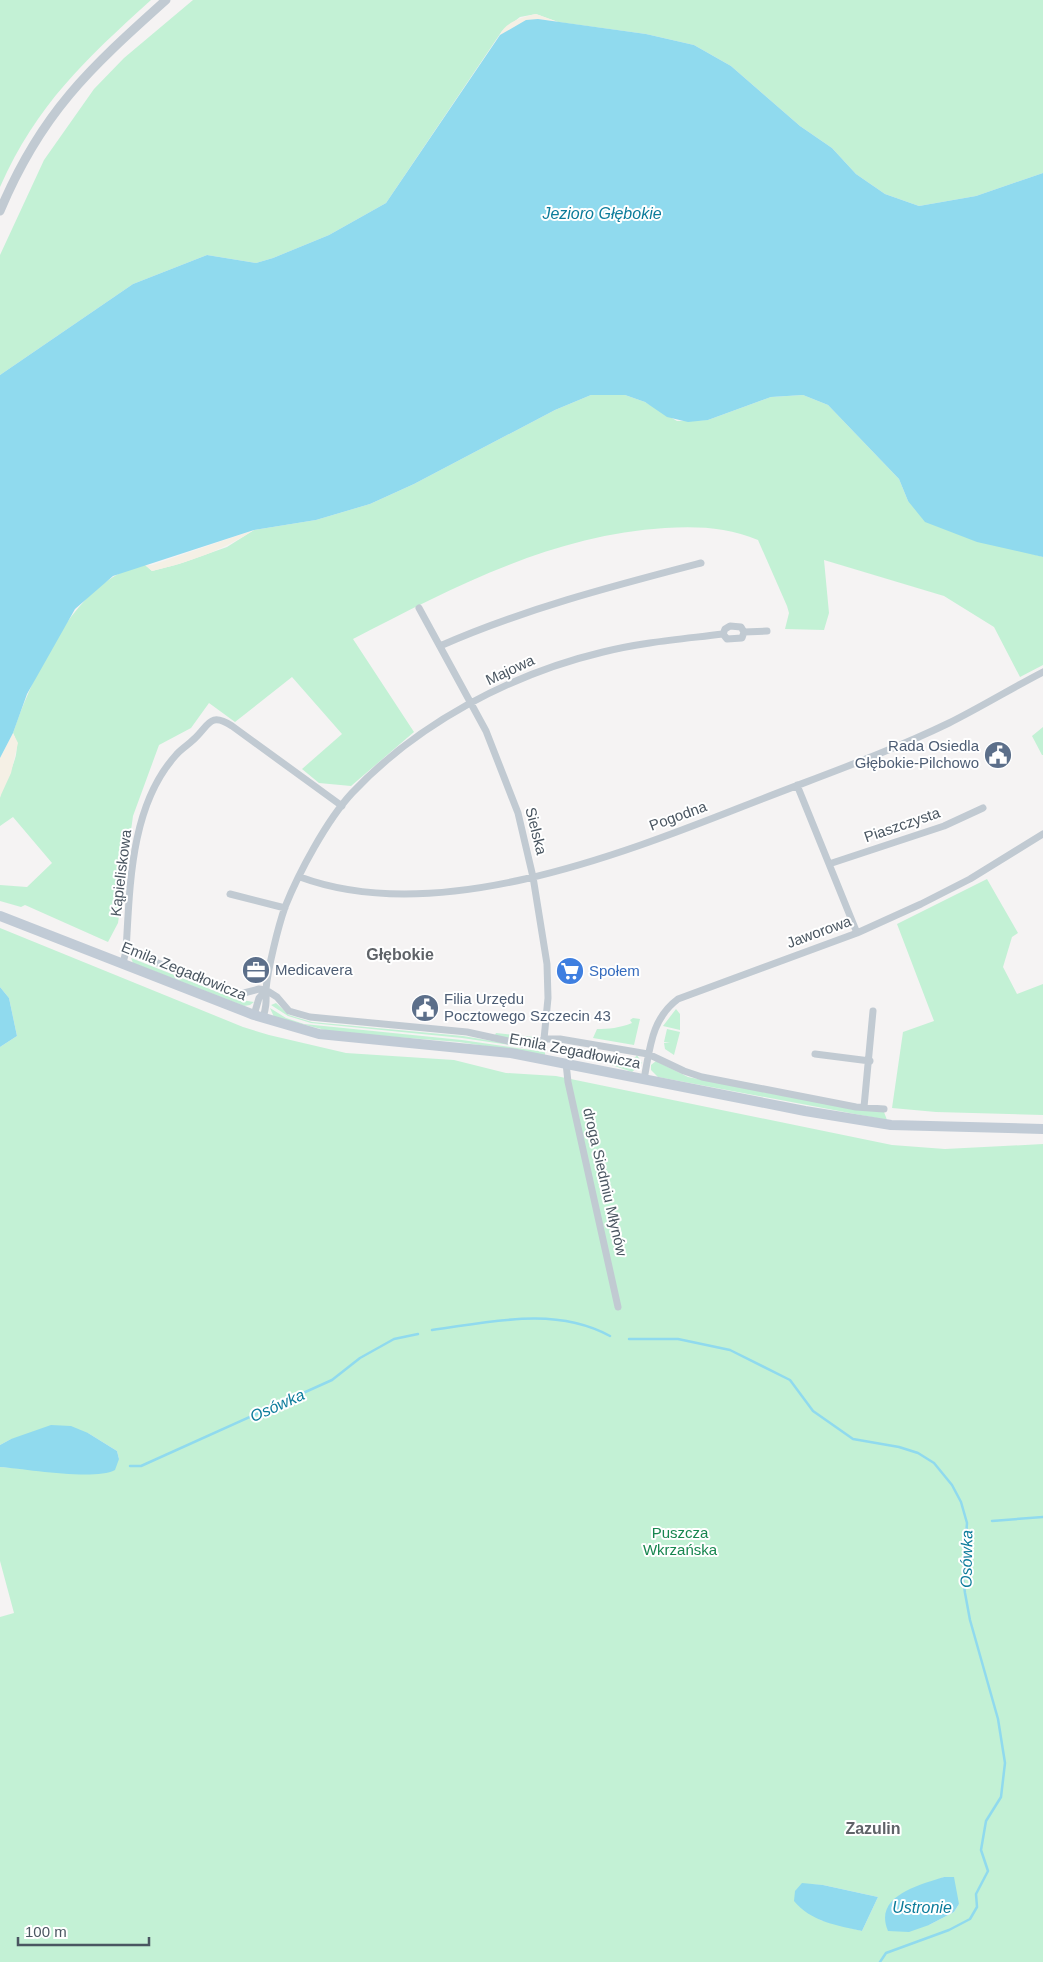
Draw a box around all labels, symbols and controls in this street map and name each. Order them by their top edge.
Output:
water label: Jezioro Głębokie [541,205,662,222]
street label: Majowa [483,651,537,688]
place label: Rada Osiedla Głębokie-Pilchowo [855,737,980,771]
public building icon: Rada Osiedla Głębokie-Pilchowo [983,740,1013,770]
street label: Pogodna [647,797,710,834]
street label: Piaszczysta [862,803,943,845]
street label: Sielska [522,805,551,857]
street label: Kąpieliskowa [107,828,134,917]
street label: Jaworowa [784,912,854,951]
street label: Emila Zegadłowicza [119,938,250,1004]
district label: Głębokie [366,946,434,963]
office icon: Medicavera [241,955,271,985]
supermarket icon: Społem [555,956,585,986]
place label: Medicavera [275,961,353,978]
place label: Społem [589,962,640,979]
place label: Filia Urzędu Pocztowego Szczecin 43 [444,990,611,1024]
public building icon: Filia Urzędu Pocztowego Szczecin 43 [410,993,440,1023]
street label: Emila Zegadłowicza [508,1029,643,1072]
street label: droga Siedmiu Młynów [580,1106,631,1258]
water label: Osówka [247,1386,307,1425]
park label: Puszcza Wkrzańska [643,1524,718,1558]
water label: Osówka [957,1530,976,1588]
district label: Zazulin [845,1820,901,1837]
water label: Ustronie [892,1899,952,1916]
scale bar [18,1914,149,1946]
text: 100 m [25,1923,67,1940]

